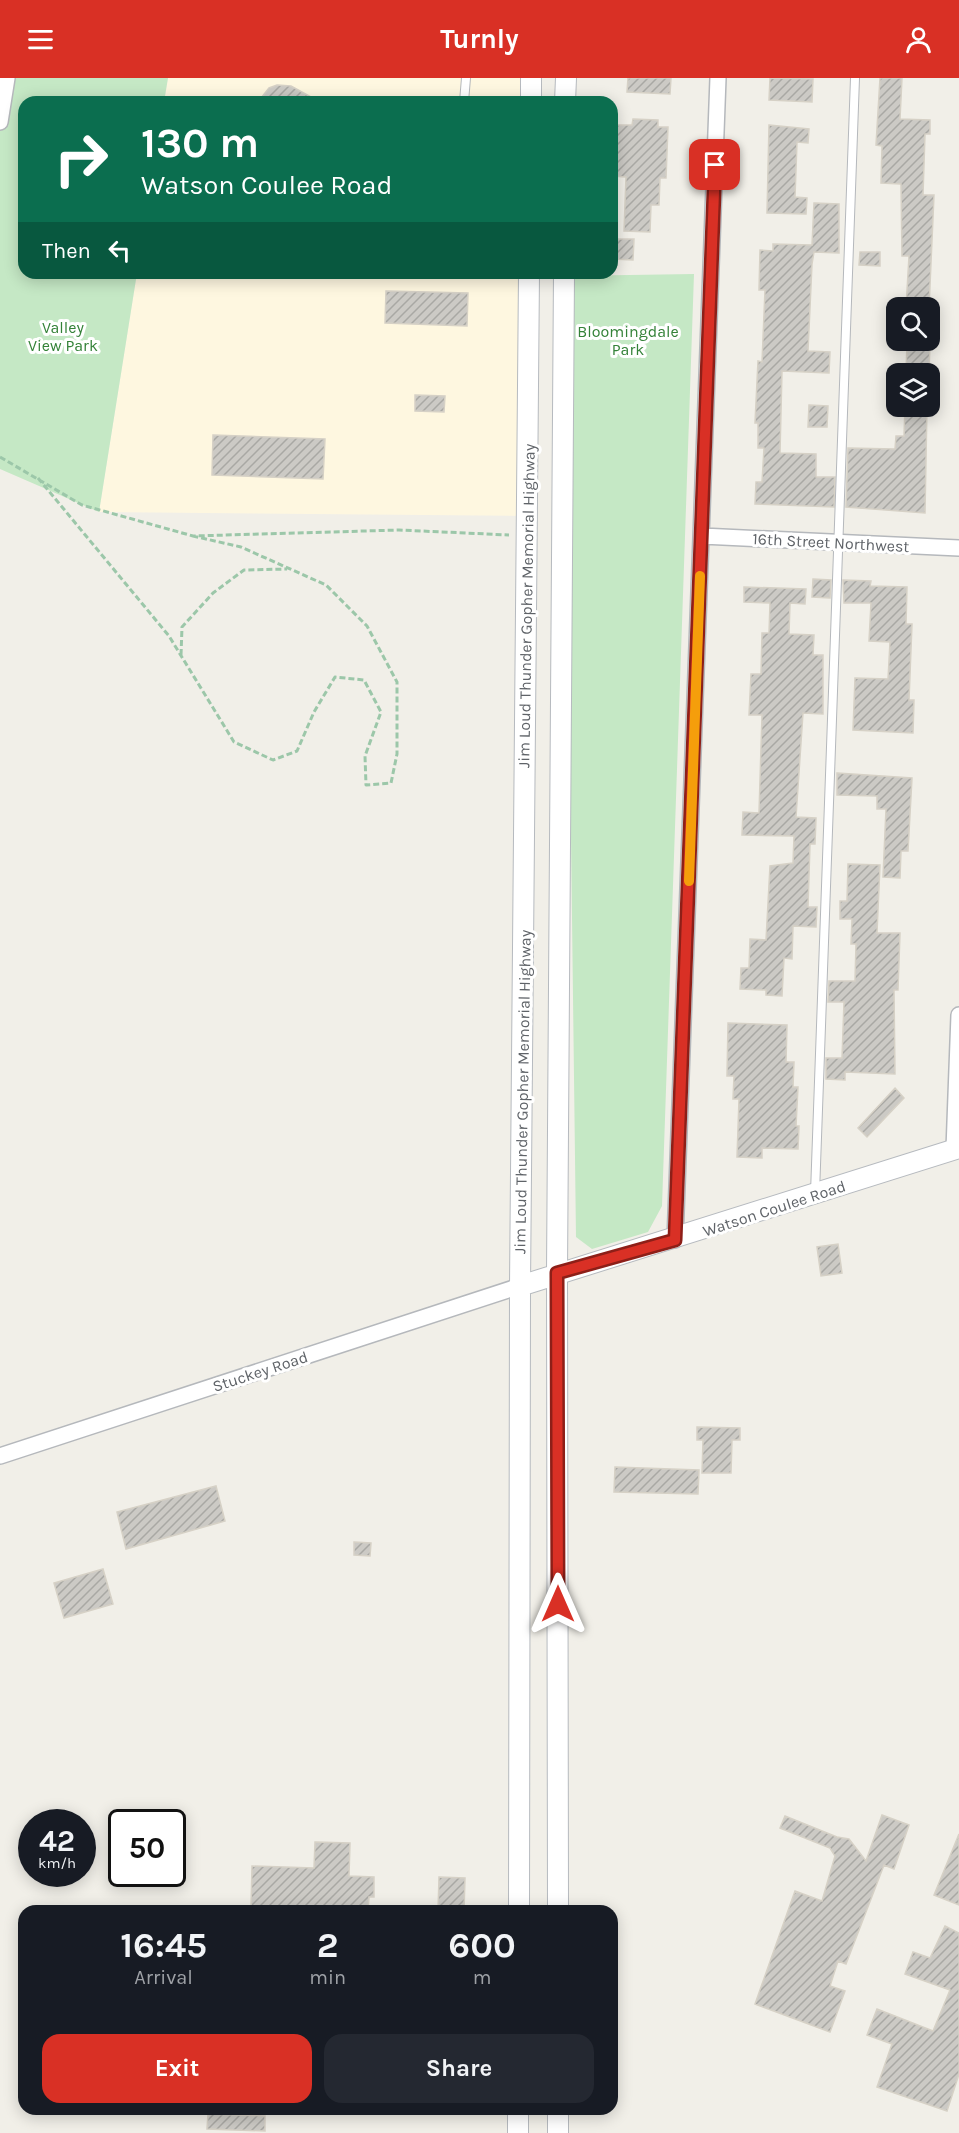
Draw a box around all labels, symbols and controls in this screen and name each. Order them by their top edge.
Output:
icon: menu [24,23,57,56]
text: Turnly [440,23,519,55]
icon: person [902,23,935,56]
text: 130 m [141,118,259,168]
icon: right [42,120,120,198]
pin [689,139,740,190]
icon: arrive [698,148,731,181]
text: Watson Coulee Road [141,169,392,201]
icon: left [103,234,136,267]
text: Then [42,238,91,264]
map controls [886,297,940,417]
button: search [886,297,940,351]
park label: Valley View Park [28,318,98,355]
park label: Bloomingdale Park [577,322,679,359]
button: layers [886,363,940,417]
street label: Jim Loud Thunder Gopher Memorial Highway [514,443,539,768]
street label: 16th Street Northwest [752,529,910,556]
street label: Jim Loud Thunder Gopher Memorial Highway [510,929,535,1254]
street label: Watson Coulee Road [700,1176,848,1241]
street label: Stuckey Road [210,1347,310,1396]
position arrow [526,1572,590,1636]
speed limit sign: 50 [108,1809,186,1887]
text: 42 [39,1823,75,1859]
text: km/h [38,1854,76,1872]
text: 16:45 [120,1924,207,1966]
text: 2 [317,1924,339,1966]
text: 600 [448,1924,516,1966]
text: Arrival [134,1966,193,1989]
text: min [309,1966,346,1989]
text: m [473,1966,491,1989]
button: Exit [42,2034,312,2103]
button: Share [324,2034,594,2103]

